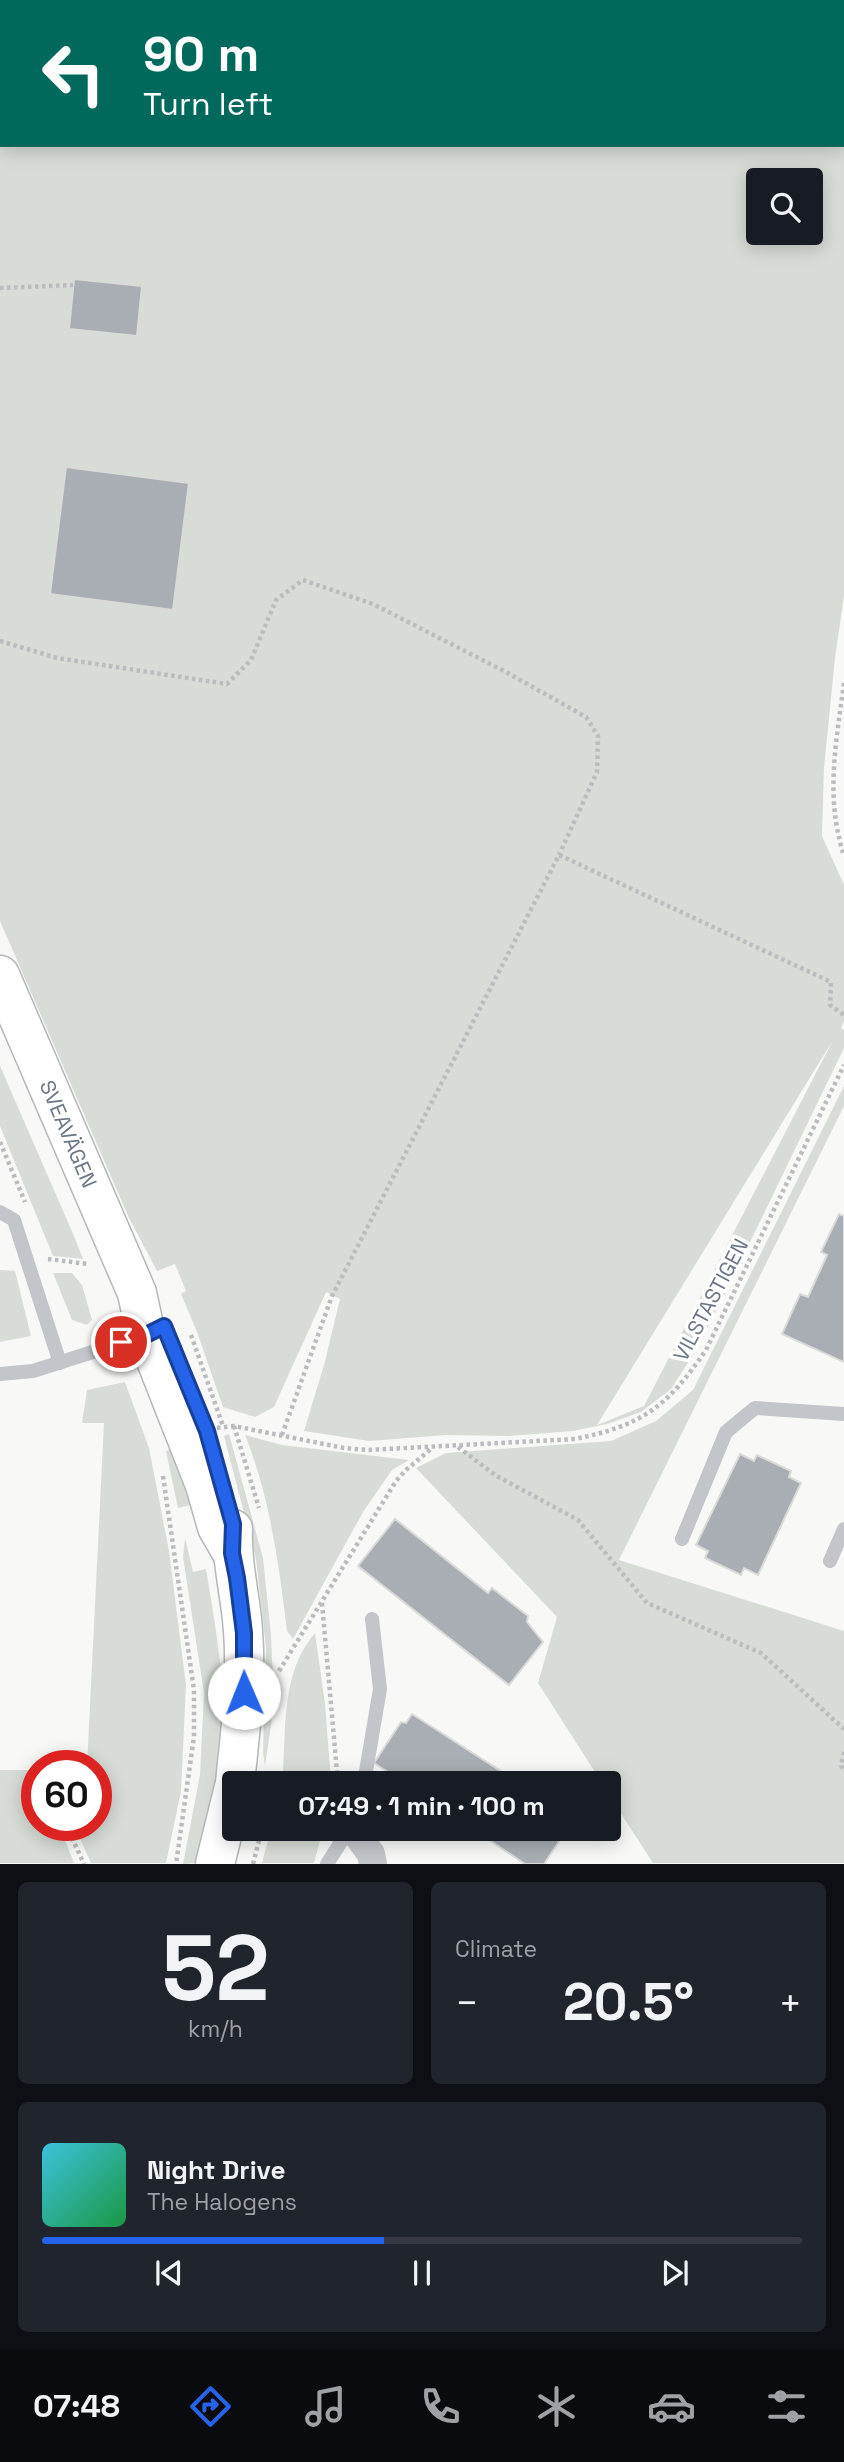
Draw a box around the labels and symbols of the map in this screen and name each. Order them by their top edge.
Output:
street label: SVEAVÄGEN [34,1076,103,1192]
street label: VILSTASTIGEN [667,1234,754,1366]
pin [91,1312,151,1372]
position arrow [207,1656,281,1730]
speed limit sign: 60 [21,1750,112,1841]

